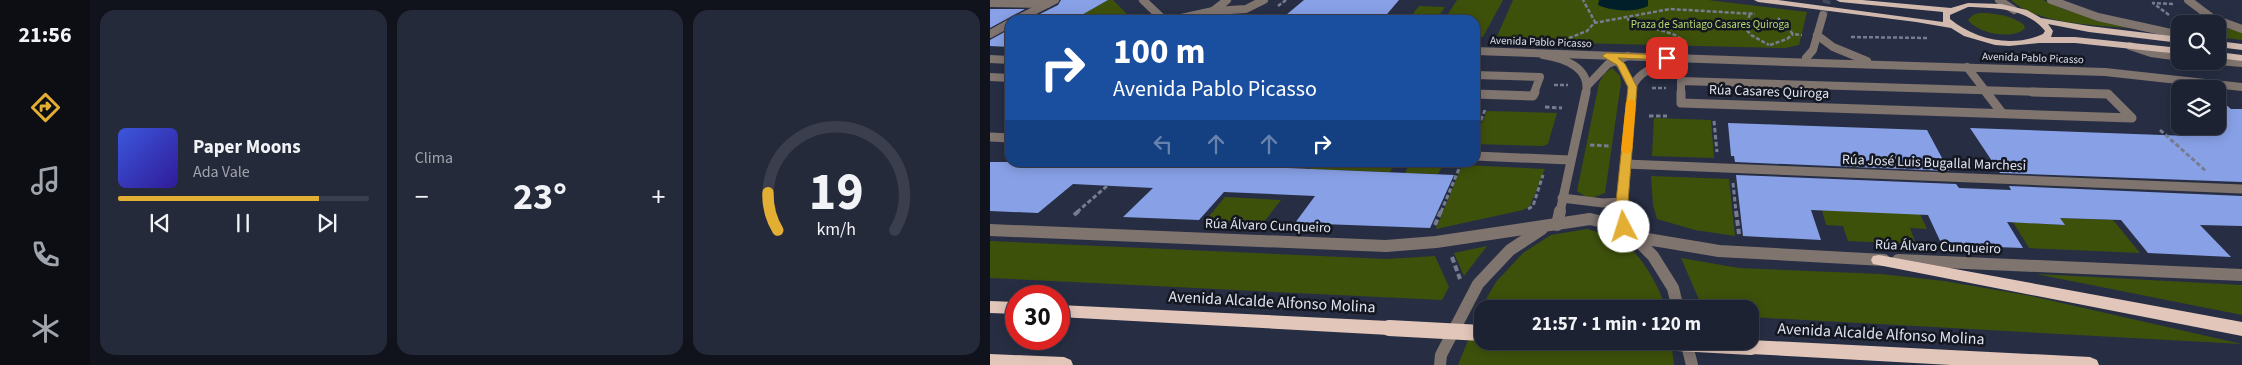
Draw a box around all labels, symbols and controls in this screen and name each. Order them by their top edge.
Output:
map controls [2171,15,2226,135]
button: search [2171,15,2226,70]
park label: Praza de Santiago Casares Quiroga [1631,17,1789,32]
text: 21:56 [18,19,72,51]
text: 100 m [1113,27,1205,77]
street label: Avenida Pablo Picasso [1490,33,1592,51]
icon: right [1030,35,1095,100]
pin [1646,37,1688,79]
icon: arrive [1653,44,1681,72]
street label: Avenida Pablo Picasso [1982,49,2084,67]
text: Avenida Pablo Picasso [1113,73,1317,105]
street label: Rúa Casares Quiroga [1709,80,1829,104]
button: layers [2171,80,2226,135]
icon: directions [28,90,63,125]
icon: left [1149,130,1177,158]
icon: ahead [1202,130,1230,158]
icon: ahead [1255,130,1283,158]
icon: right [1308,130,1336,158]
text: Paper Moons [193,134,301,161]
text: Clima [415,147,453,169]
street label: Rúa José Luis Bugallal Marchesi [1842,150,2026,176]
text: 19 [809,156,864,230]
text: Ada Vale [193,161,250,183]
icon: music [28,163,63,198]
text: 23° [513,170,567,224]
text: − [415,177,429,217]
text: + [651,177,665,217]
position arrow [1597,200,1649,252]
icon: previous [146,209,174,237]
icon: pause [229,209,257,237]
icon: next [313,209,341,237]
street label: Rúa Álvaro Cunqueiro [1205,214,1331,238]
text: km/h [817,217,856,242]
street label: Rúa Álvaro Cunqueiro [1875,235,2001,259]
icon: phone [28,237,63,272]
speed limit sign: 30 [1005,285,1070,350]
street label: Avenida Alcalde Alfonso Molina [1168,286,1376,318]
icon: climate [28,311,63,346]
text: 21:57 · 1 min · 120 m [1532,311,1701,338]
street label: Avenida Alcalde Alfonso Molina [1777,318,1985,350]

